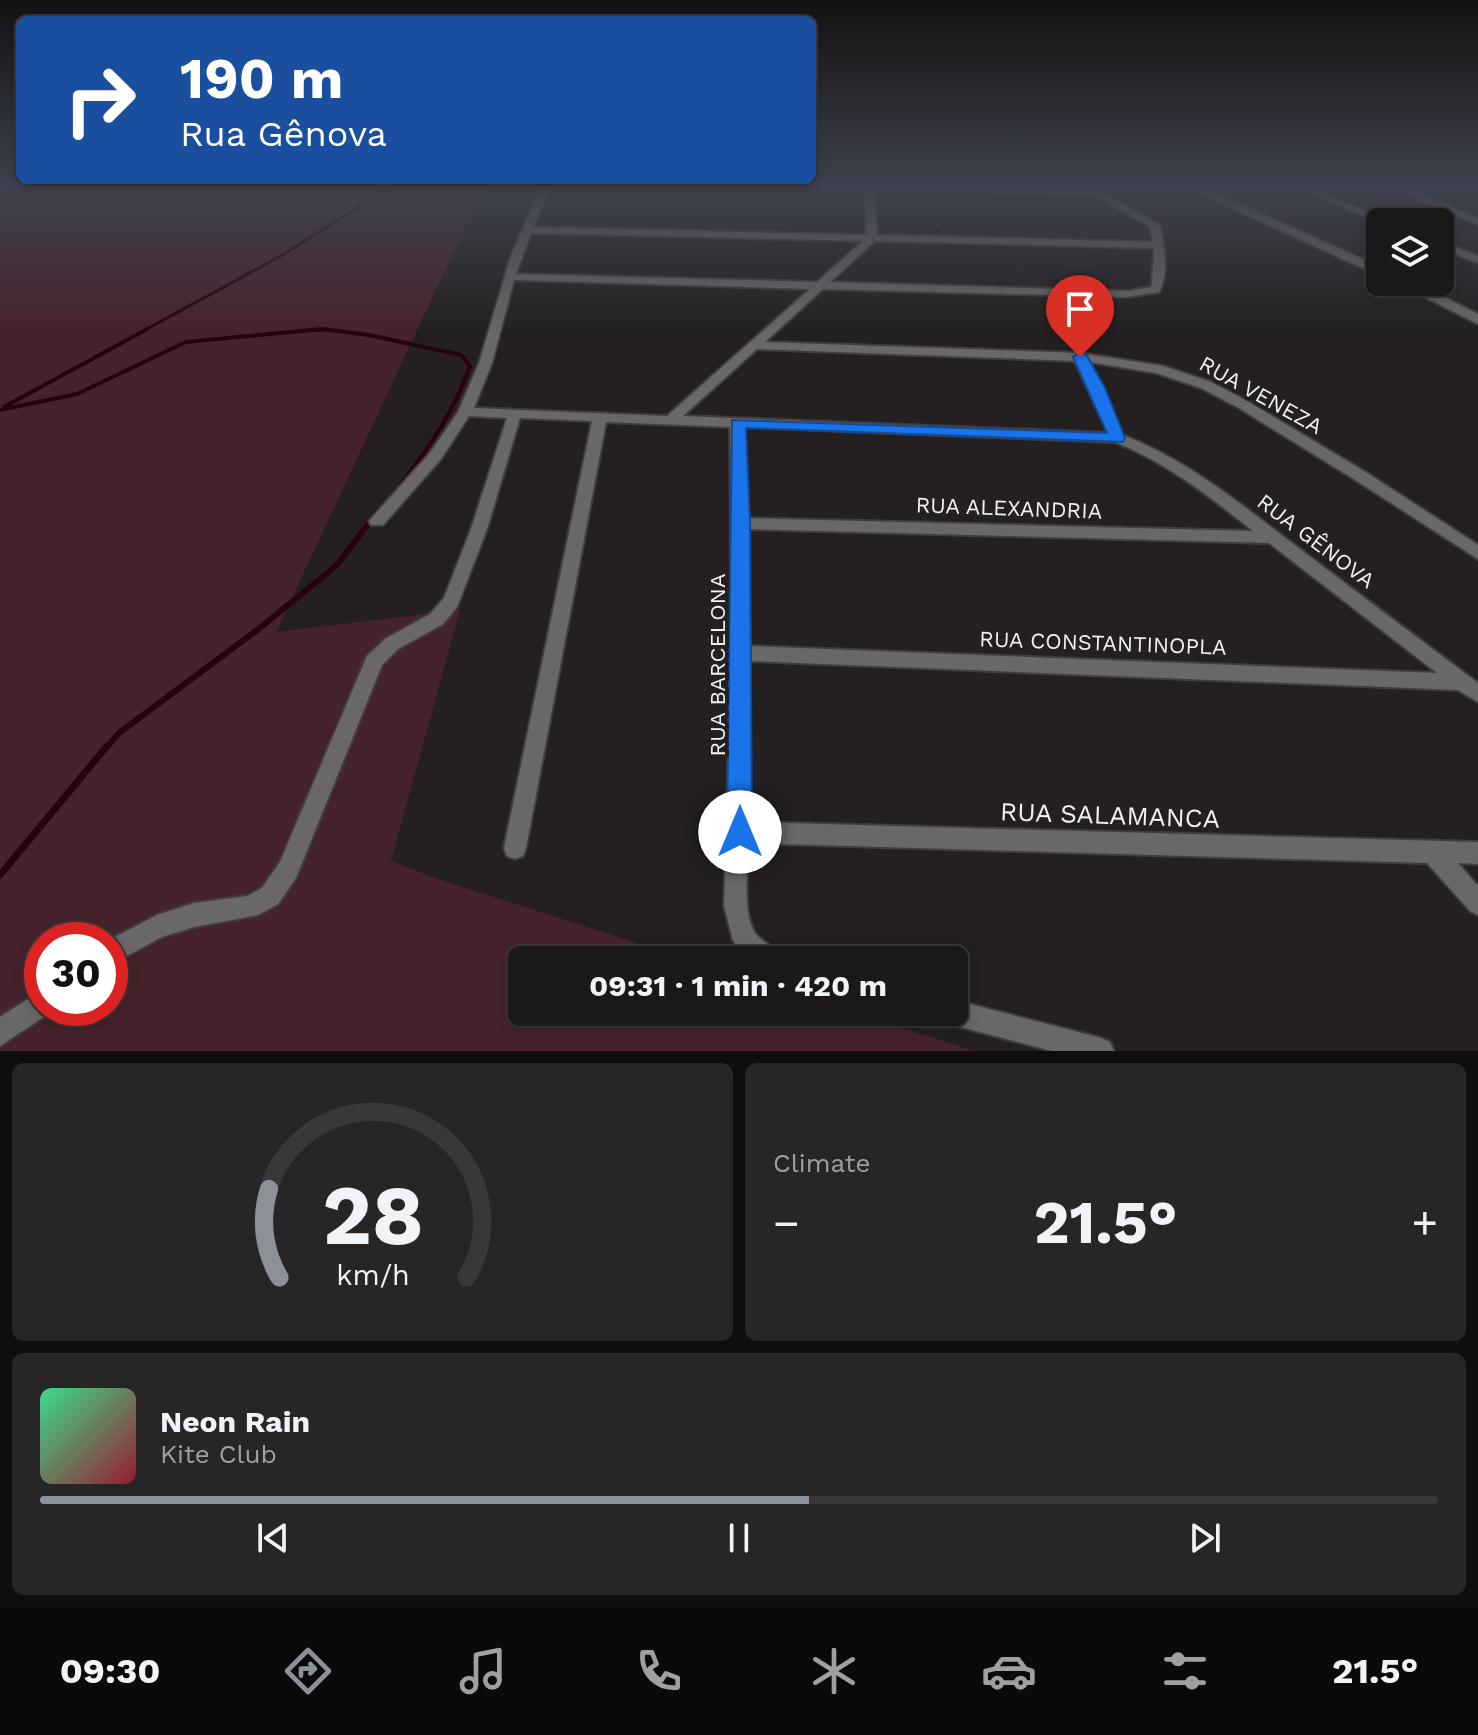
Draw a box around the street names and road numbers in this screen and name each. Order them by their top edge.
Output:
street label: RUA VENEZA [1195,351,1327,439]
street label: RUA GÊNOVA [1252,489,1380,593]
street label: RUA ALEXANDRIA [915,492,1103,524]
street label: RUA BARCELONA [705,574,730,756]
street label: RUA CONSTANTINOPLA [979,626,1227,660]
street label: RUA SALAMANCA [1000,796,1220,834]

